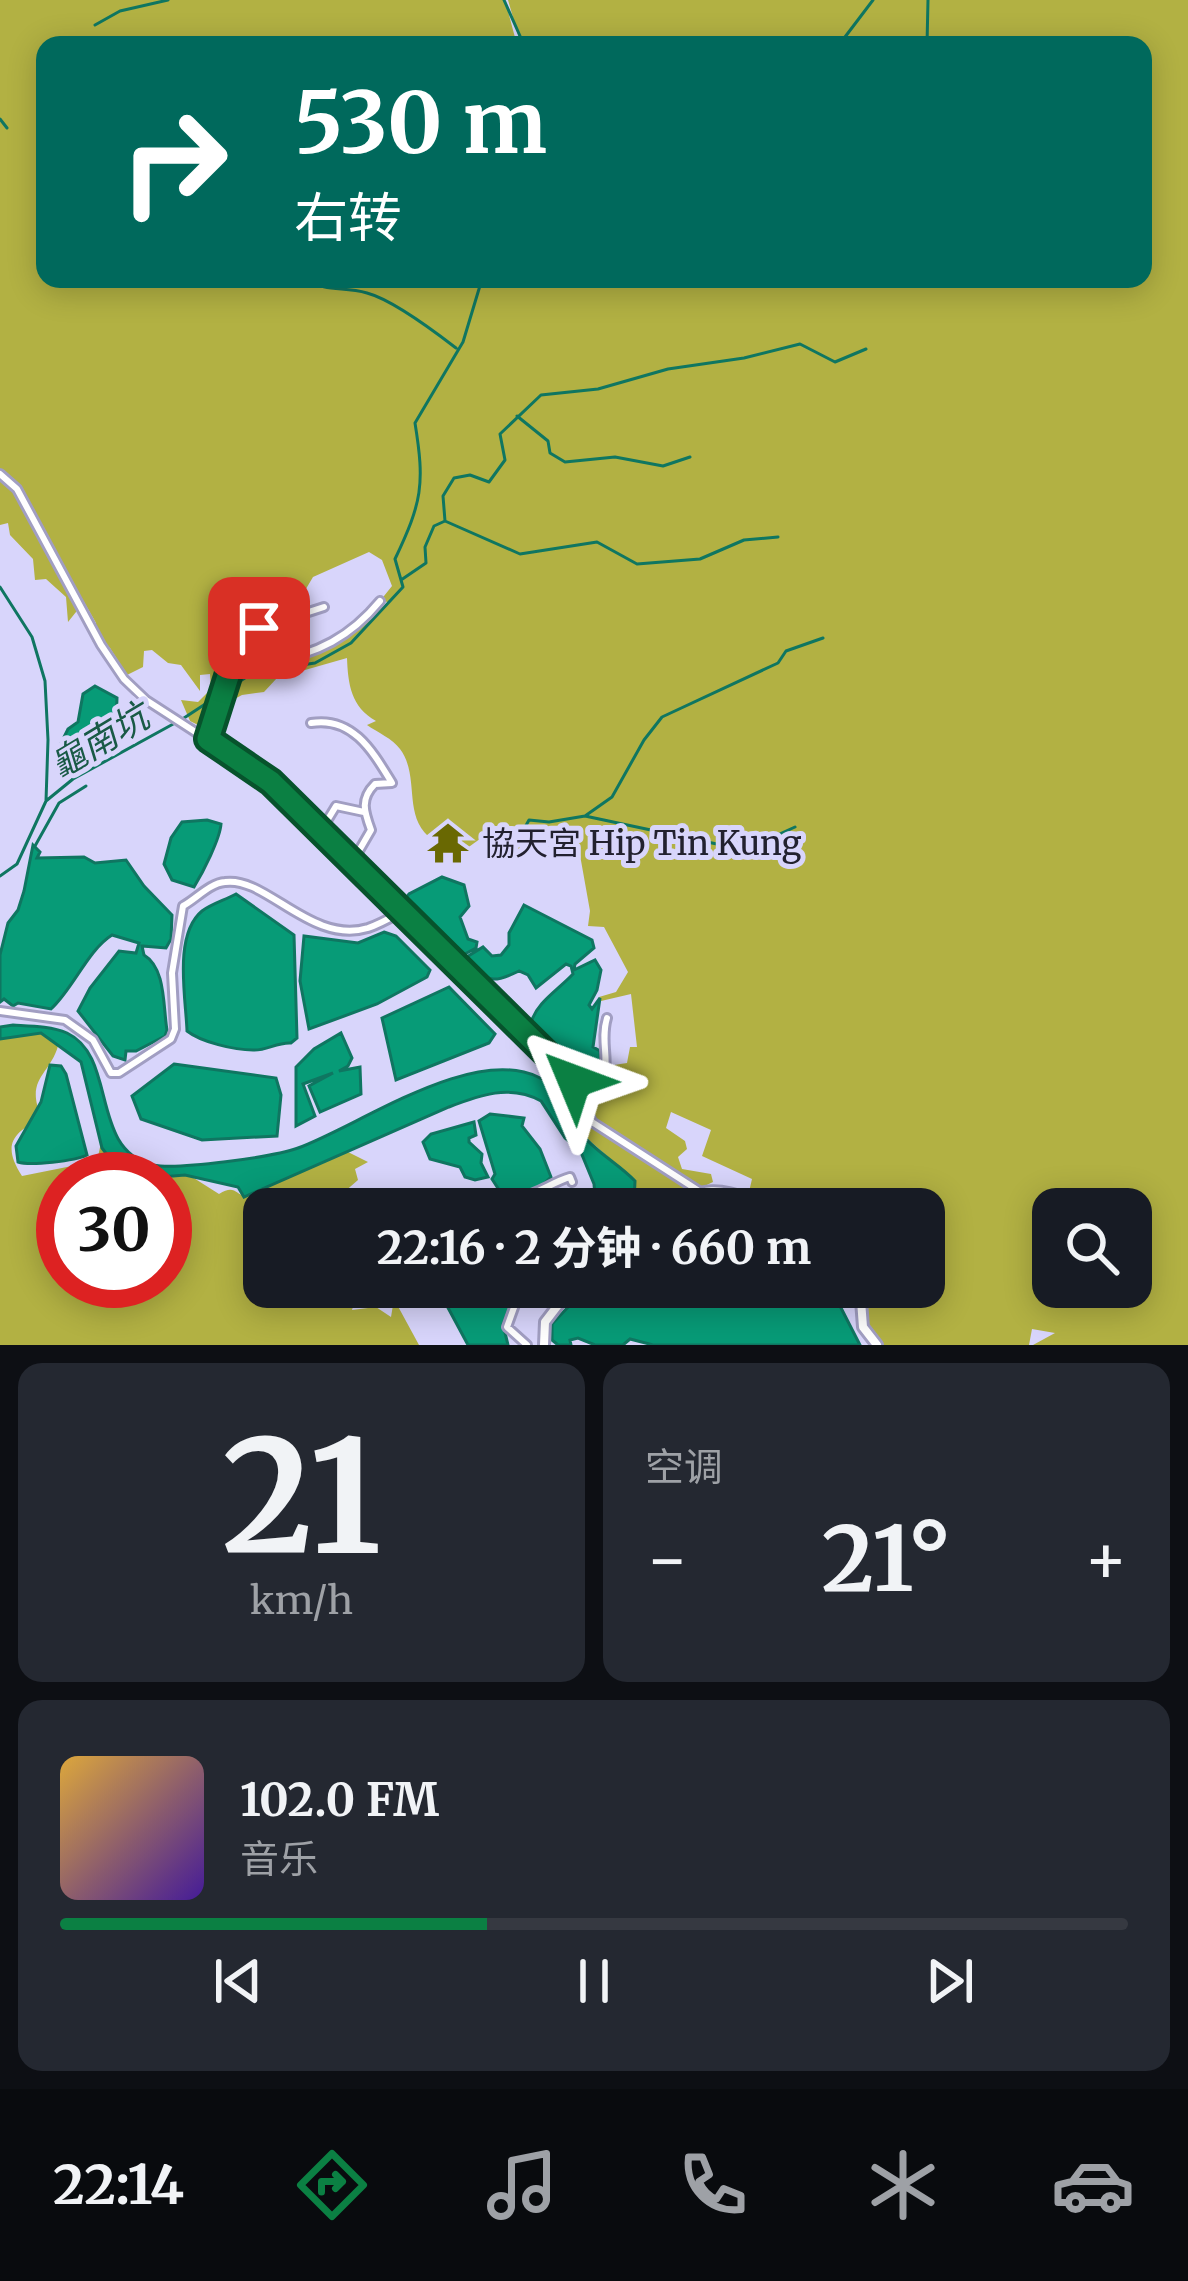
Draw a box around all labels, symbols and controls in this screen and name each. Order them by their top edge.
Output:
text: 530 m [294,70,547,176]
icon: right [96,84,252,240]
text: 右转 [294,184,402,252]
pin [208,577,310,679]
icon: arrive [226,595,292,661]
water label: 龜南坑 [41,691,161,788]
temple icon: 協天宮 Hip Tin Kung [425,820,471,866]
place label: 協天宮 Hip Tin Kung [482,823,802,864]
position arrow [511,1018,637,1144]
speed limit sign: 30 [36,1152,192,1308]
map controls [1032,1188,1152,1308]
button: search [1032,1188,1152,1308]
text: 22:16 · 2 分钟 · 660 m [377,1220,811,1276]
text: 21 [222,1399,381,1596]
text: 空调 [645,1443,723,1492]
text: 21° [821,1502,952,1616]
text: − [645,1518,689,1601]
text: + [1084,1518,1128,1601]
text: km/h [250,1576,353,1625]
text: 102.0 FM [240,1772,439,1828]
text: 音乐 [240,1835,318,1884]
icon: previous [205,1948,271,2014]
icon: pause [561,1948,627,2014]
icon: next [917,1948,983,2014]
icon: directions [290,2143,374,2227]
icon: music [480,2143,564,2227]
icon: phone [671,2143,755,2227]
icon: climate [861,2143,945,2227]
icon: car [1051,2143,1135,2227]
text: 22:14 [53,2151,184,2219]

